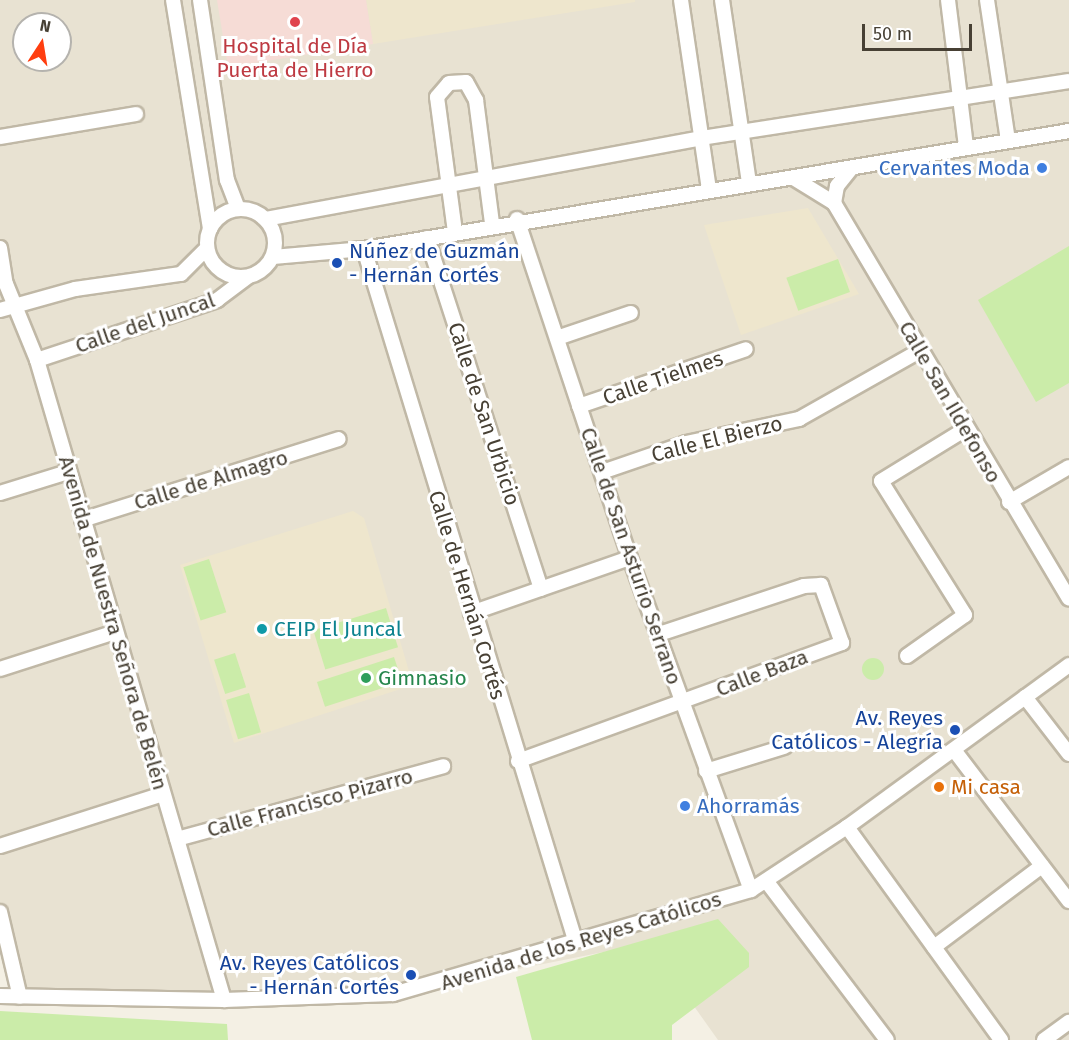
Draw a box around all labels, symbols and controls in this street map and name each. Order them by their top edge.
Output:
north arrow [12,12,72,72]
scale bar [865,12,974,50]
marker: Hospital de Día Puerta de Hierro [286,13,304,31]
text: N [38,15,53,36]
text: 50 m [873,23,912,45]
place label: Hospital de Día Puerta de Hierro [217,33,373,83]
place label: Cervantes Moda [879,155,1030,181]
marker: Cervantes Moda [1035,161,1049,175]
place label: Núñez de Guzmán - Hernán Cortés [349,238,520,288]
marker: Núñez de Guzmán - Hernán Cortés [330,256,344,270]
street label: Calle del Juncal [72,287,218,359]
street label: Calle San Ildefonso [893,317,1007,487]
street label: Calle de San Urbicio [443,319,525,509]
street label: Calle Tielmes [600,346,726,410]
street label: Calle El Bierzo [649,411,785,467]
street label: Calle de San Asturio Serrano [575,424,687,688]
street label: Calle de Almagro [131,445,291,515]
street label: Avenida de Nuestra Señora de Belén [53,453,173,793]
street label: Calle de Hernán Cortés [423,487,511,703]
place label: CEIP El Juncal [274,616,402,642]
marker: CEIP El Juncal [255,622,269,636]
street label: Calle Baza [712,644,812,702]
place label: Gimnasio [378,665,467,691]
marker: Gimnasio [359,671,373,685]
place label: Av. Reyes Católicos - Alegría [771,705,943,755]
marker: Av. Reyes Católicos - Alegría [948,723,962,737]
street label: Calle Francisco Pizarro [204,763,416,843]
place label: Mi casa [951,774,1021,800]
marker: Mi casa [932,780,946,794]
place label: Ahorramás [697,793,800,819]
marker: Ahorramás [678,799,692,813]
street label: Avenida de los Reyes Católicos [438,886,724,996]
place label: Av. Reyes Católicos - Hernán Cortés [220,950,399,1000]
marker: Av. Reyes Católicos - Hernán Cortés [404,968,418,982]

